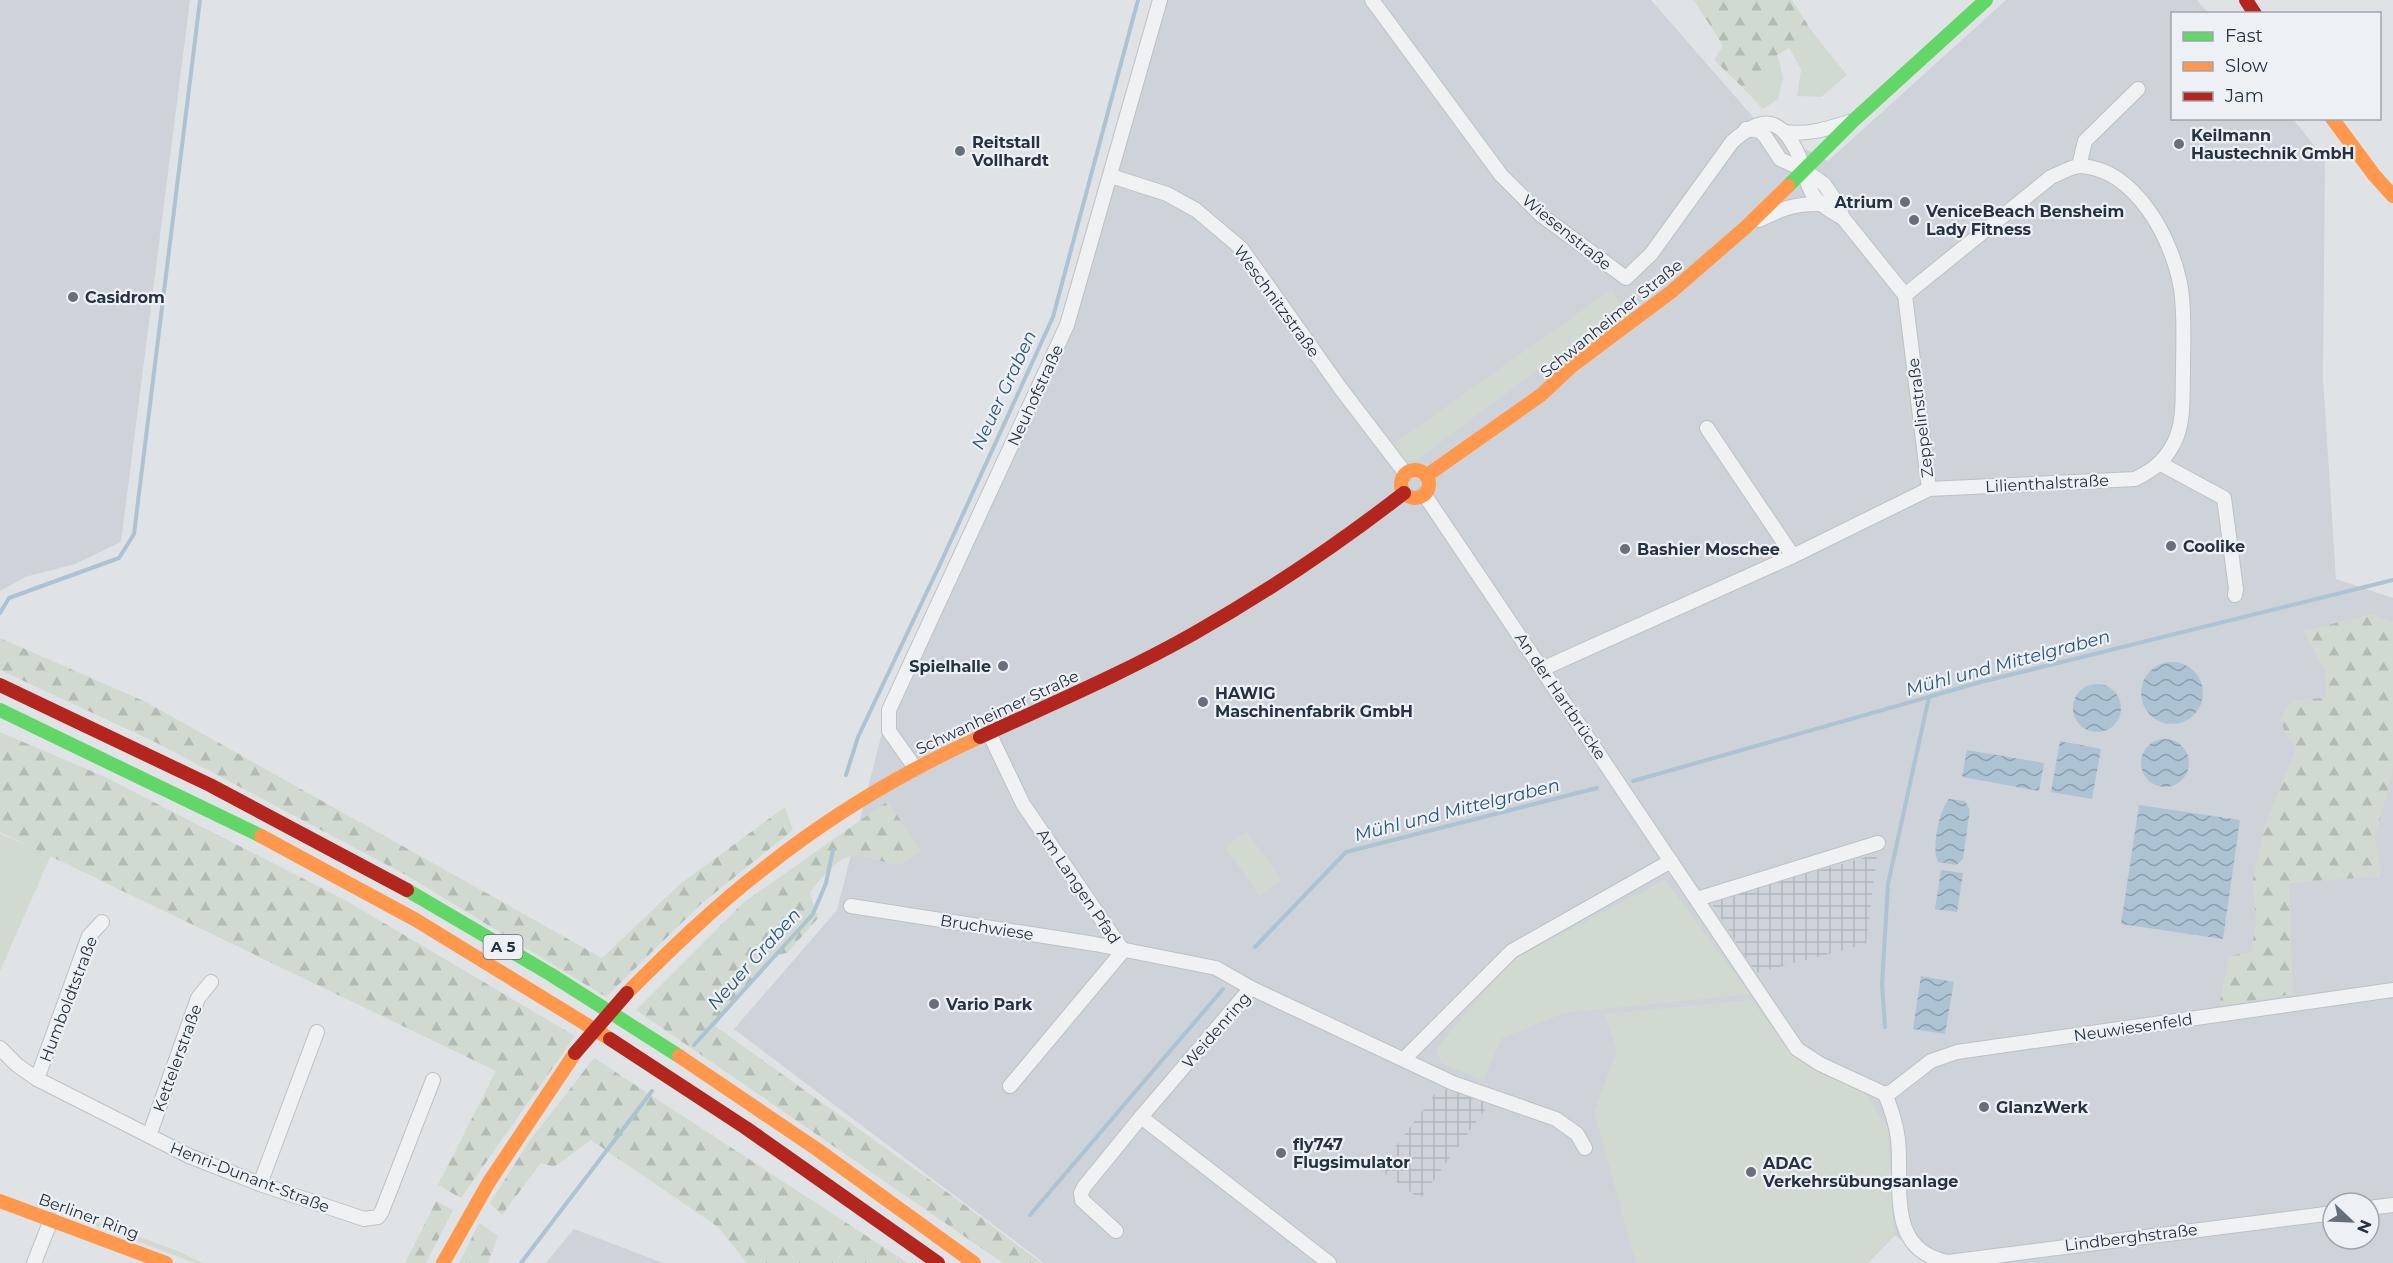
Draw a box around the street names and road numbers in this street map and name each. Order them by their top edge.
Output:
street label: Wiesenstraße [1518,191,1615,274]
street label: Weschnitzstraße [1230,242,1324,361]
street label: Schwanheimer Straße [1536,255,1686,382]
street label: Neuhofstraße [1004,342,1067,449]
street label: Zeppelinstraße [1904,357,1937,479]
street label: Lilienthalstraße [1985,471,2109,496]
street label: An der Hartbrücke [1511,629,1610,763]
street label: Schwanheimer Straße [913,666,1082,759]
street label: Am Langen Pfad [1033,825,1124,948]
street label: Bruchwiese [939,911,1035,944]
street label: Humboldtstraße [36,934,101,1065]
road number: A 5 [484,935,522,959]
street label: Weidenring [1178,988,1255,1072]
street label: Kettelerstraße [149,1002,206,1115]
street label: Neuwiesenfeld [2072,1010,2194,1045]
street label: Henri-Dunant-Straße [167,1138,332,1217]
street label: Berliner Ring [36,1190,142,1243]
street label: Lindberghstraße [2064,1220,2199,1255]

